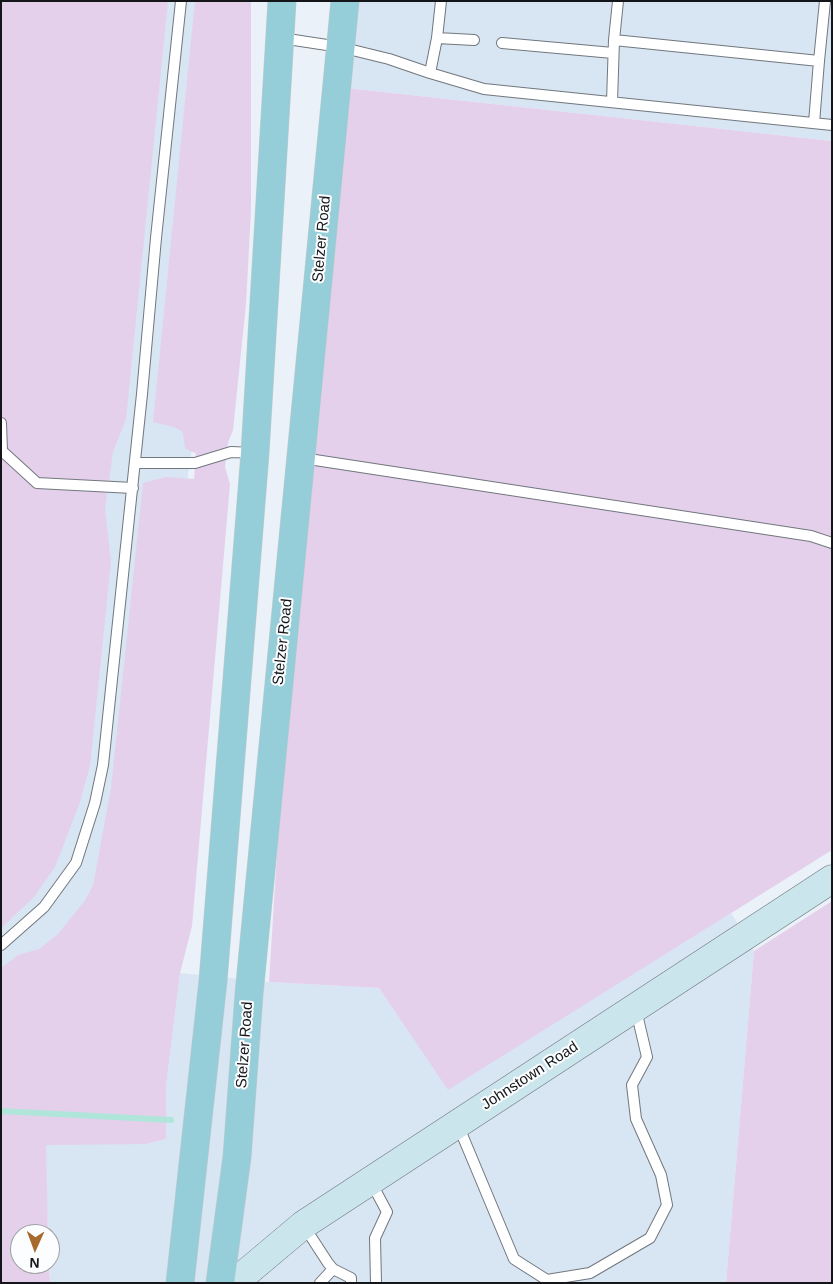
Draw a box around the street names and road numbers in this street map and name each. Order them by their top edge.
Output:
street label: Stelzer Road [309,195,335,283]
street label: Stelzer Road [270,598,296,686]
street label: Stelzer Road [233,1001,257,1089]
street label: Johnstown Road [478,1038,582,1114]

